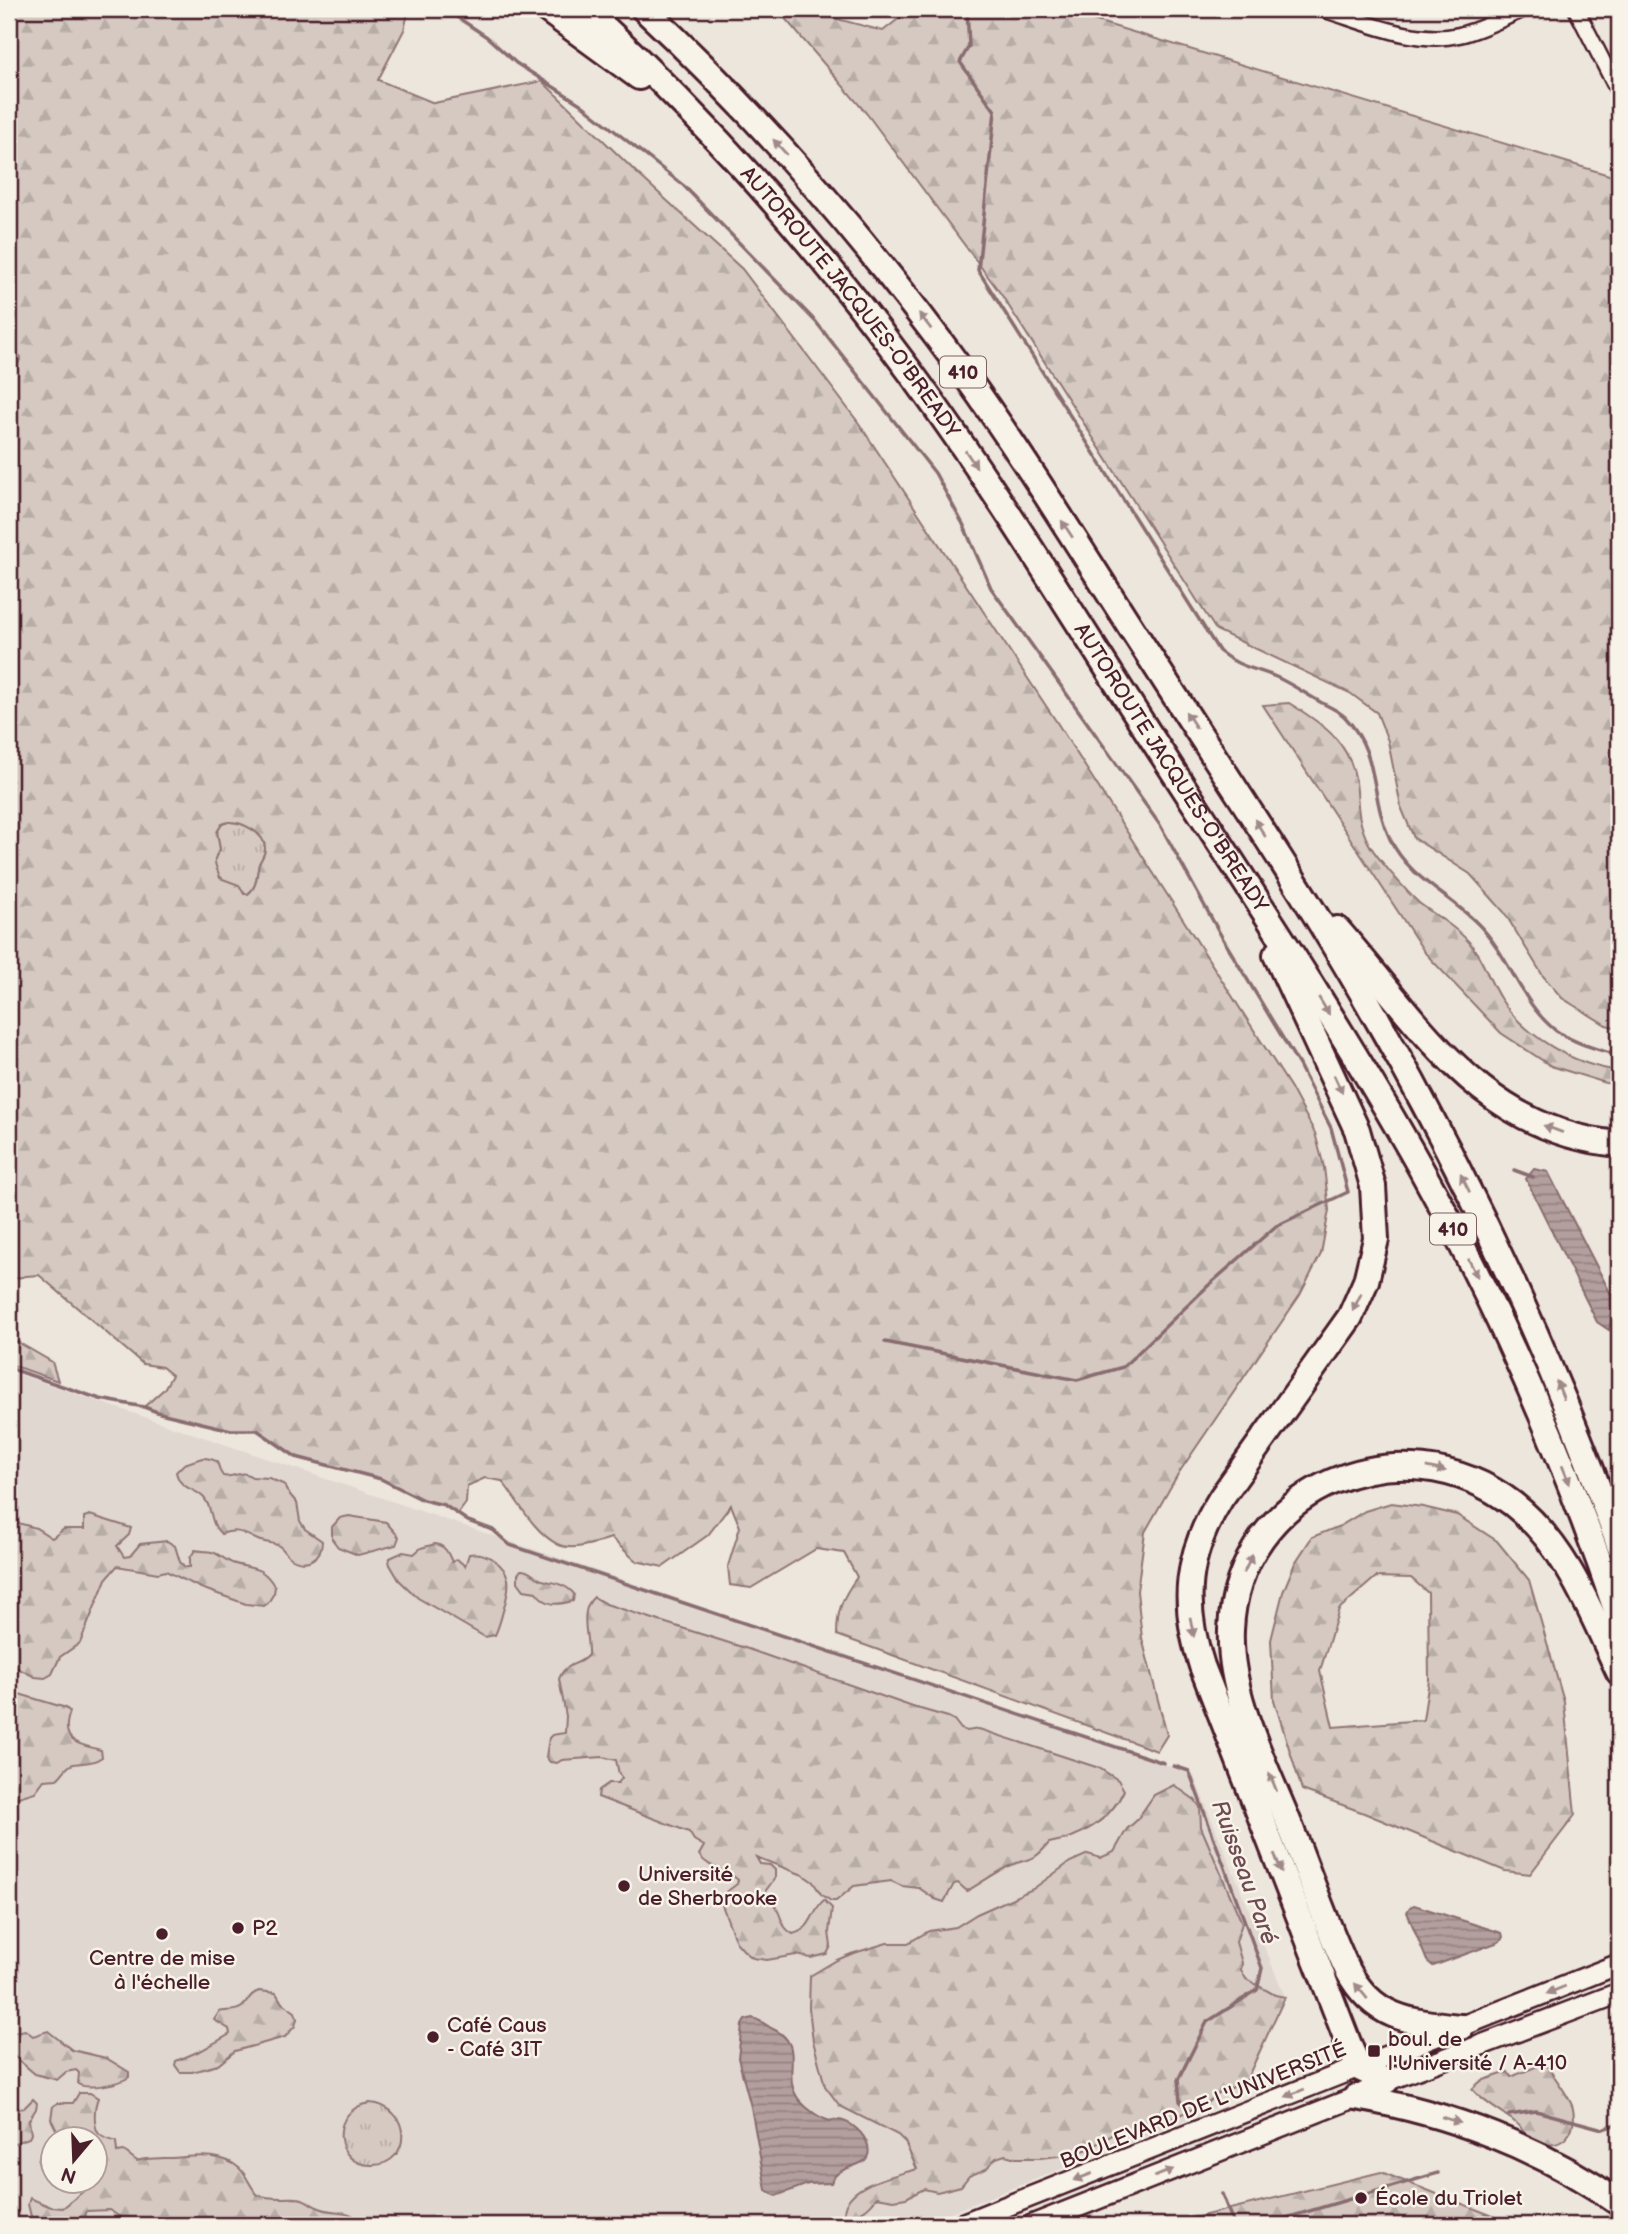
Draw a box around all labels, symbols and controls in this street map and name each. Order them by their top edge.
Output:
one-way arrow [772,138,788,155]
street label: AUTOROUTE JACQUES-O'BREADY [735,161,965,443]
one-way arrow [917,313,932,331]
road number: 410 [940,356,986,388]
one-way arrow [964,449,977,468]
one-way arrow [1061,520,1074,539]
street label: AUTOROUTE JACQUES-O'BREADY [1069,618,1274,917]
one-way arrow [1184,711,1197,730]
one-way arrow [1254,819,1267,838]
one-way arrow [1317,997,1331,1015]
one-way arrow [1332,1074,1344,1094]
one-way arrow [1542,1123,1563,1134]
one-way arrow [1459,1173,1471,1193]
road number: 410 [1430,1214,1476,1245]
one-way arrow [1466,1258,1478,1278]
one-way arrow [1352,1292,1363,1312]
one-way arrow [1554,1379,1565,1400]
one-way arrow [1425,1463,1447,1474]
one-way arrow [1561,1464,1572,1485]
one-way arrow [1242,1554,1254,1574]
one-way arrow [1186,1616,1197,1638]
one-way arrow [1267,1771,1278,1792]
water label: Ruisseau Paré [1205,1796,1283,1948]
one-way arrow [1272,1852,1283,1873]
place label: Université de Sherbrooke [638,1862,777,1911]
marker: Université de Sherbrooke [616,1878,632,1894]
place label: P2 [252,1916,278,1941]
marker: P2 [230,1920,246,1936]
marker: Centre de mise à l'échelle [154,1926,170,1942]
place label: Centre de mise à l'échelle [89,1946,235,1995]
one-way arrow [1354,1982,1369,2000]
one-way arrow [1545,1984,1566,1995]
place label: Café Caus - Café 3IT [447,2013,547,2062]
place label: boul. de l'Université / A-410 [1388,2027,1567,2076]
marker: Café Caus - Café 3IT [425,2029,441,2045]
street label: BOULEVARD DE L'UNIVERSITÉ [1057,2037,1350,2174]
marker: boul. de l'Université / A-410 [1366,2043,1382,2059]
one-way arrow [1284,2088,1305,2099]
one-way arrow [1440,2116,1461,2126]
north arrow [38,2126,108,2196]
text: N [58,2161,79,2188]
one-way arrow [1153,2167,1174,2178]
one-way arrow [1073,2171,1094,2182]
place label: École du Triolet [1375,2186,1523,2211]
marker: École du Triolet [1353,2190,1369,2206]

